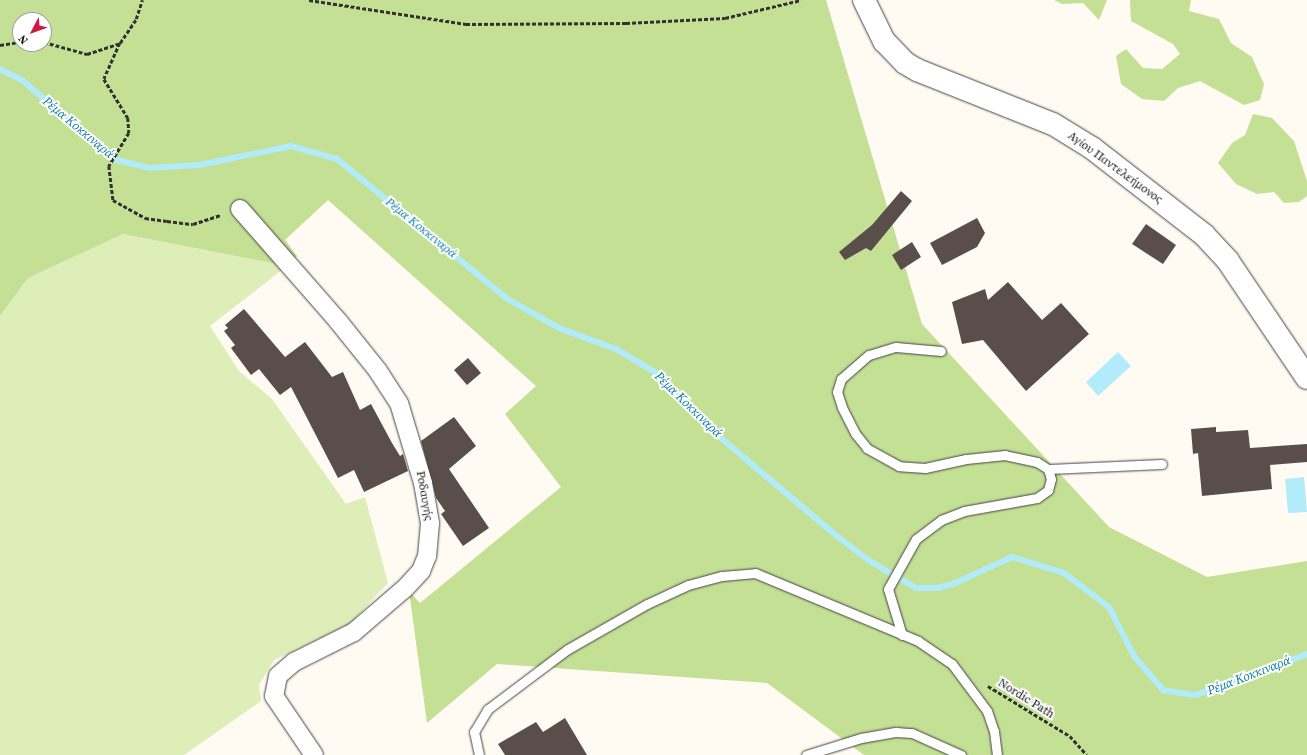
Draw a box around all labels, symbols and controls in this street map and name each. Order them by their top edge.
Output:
north arrow [12,12,52,52]
text: N [15,32,32,47]
water label: Ρέμα Κοκκιναρά [39,94,117,162]
street label: Αγίου Παντελεήμονος [1065,129,1165,207]
water label: Ρέμα Κοκκιναρά [382,194,460,262]
water label: Ρέμα Κοκκιναρά [651,369,725,441]
street label: Ροδαυγής [413,470,435,522]
water label: Ρέμα Κοκκιναρά [1205,653,1293,699]
street label: Nordic Path [995,676,1057,722]

